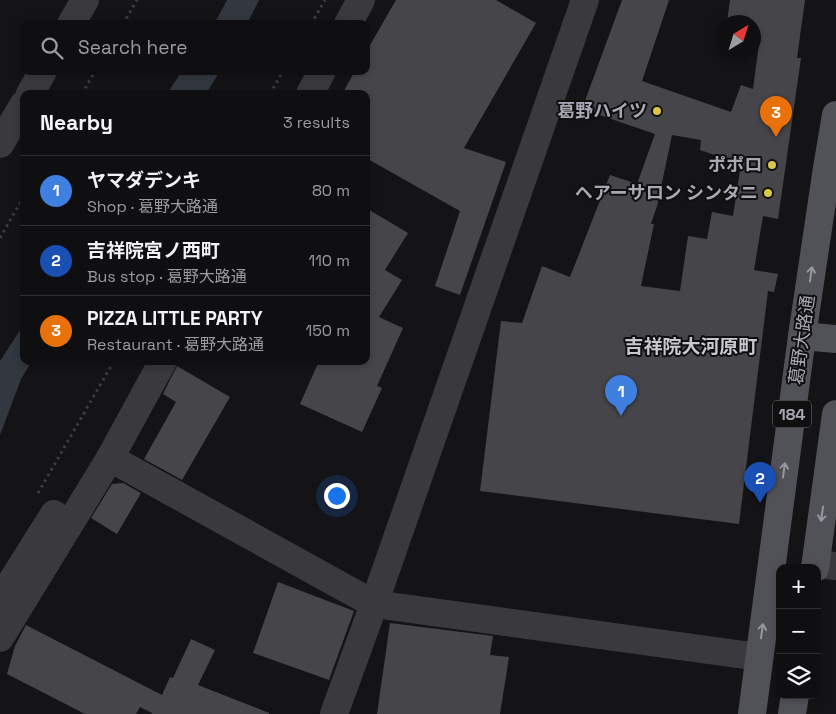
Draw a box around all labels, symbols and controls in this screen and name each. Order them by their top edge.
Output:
north arrow [716,15,761,60]
search box [20,20,370,75]
icon: search [38,34,66,62]
text: Search here [78,35,188,60]
pin: 3 [760,96,792,137]
place label: 葛野ハイツ [557,99,647,122]
marker: 葛野ハイツ [651,105,663,117]
text: Nearby [40,109,113,136]
text: 3 results [283,112,350,133]
place label: ポポロ [708,153,762,176]
marker: ポポロ [766,159,778,171]
text: ヤマダデンキ [87,168,201,193]
text: 1 [52,180,60,201]
text: 80 m [312,180,350,201]
place label: ヘアーサロン シンタニ [575,181,758,204]
marker: ヘアーサロン シンタニ [762,187,774,199]
text: Shop · 葛野大路通 [87,196,218,217]
text: 吉祥院宮ノ西町 [87,238,220,263]
text: 2 [51,250,61,271]
text: 110 m [308,250,350,271]
text: Bus stop · 葛野大路通 [87,266,247,287]
one-way arrow [806,267,816,283]
street label: 葛野大路通 [784,294,819,386]
text: PIZZA LITTLE PARTY [87,306,263,331]
text: 3 [51,320,61,341]
text: 150 m [306,320,350,341]
text: Restaurant · 葛野大路通 [87,334,264,355]
district label: 吉祥院大河原町 [624,334,758,359]
pin: 1 [605,375,637,416]
road number: 184 [773,400,811,428]
pin: 2 [744,462,776,503]
one-way arrow [780,462,790,478]
your location [324,483,350,509]
one-way arrow [817,506,827,522]
map controls [776,564,821,699]
button: + [776,564,821,609]
button: − [776,609,821,654]
one-way arrow [758,623,768,639]
button: layers [776,654,821,699]

